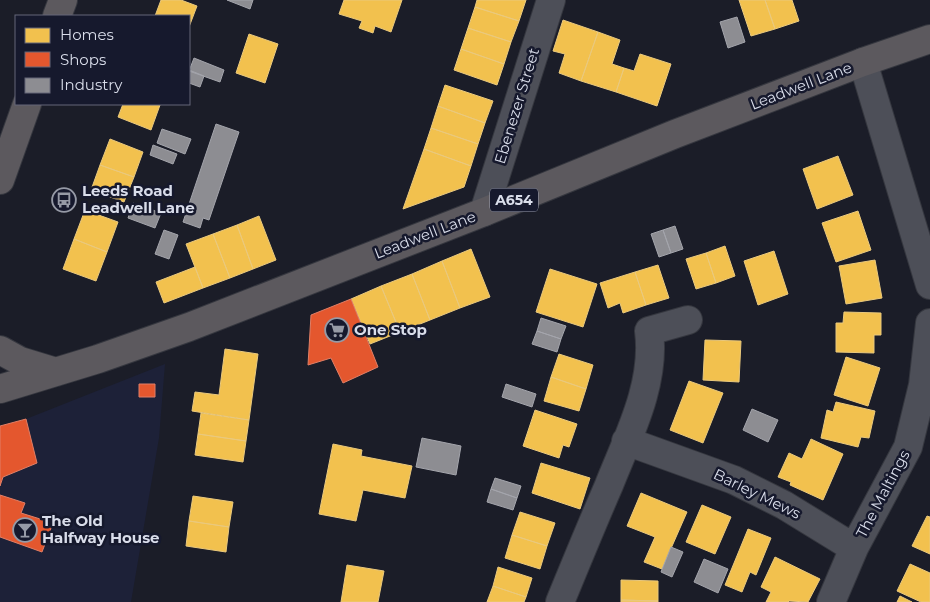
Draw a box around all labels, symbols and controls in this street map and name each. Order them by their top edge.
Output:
legend [15,15,190,105]
text: Homes [60,25,114,44]
street label: Ebenezer Street [490,46,543,166]
text: Shops [60,50,106,69]
street label: Leadwell Lane [747,57,854,114]
text: Industry [60,75,123,94]
place label: Leeds Road Leadwell Lane [82,181,195,217]
bus stop icon: Leeds Road Leadwell Lane [51,187,77,213]
road number: A654 [490,188,538,212]
street label: Leadwell Lane [371,206,478,263]
supermarket icon: One Stop [324,317,350,343]
place label: One Stop [354,320,427,339]
street label: The Maltings [851,447,914,541]
street label: Barley Mews [710,464,804,523]
place label: The Old Halfway House [42,511,160,547]
bar icon: The Old Halfway House [12,517,38,543]

